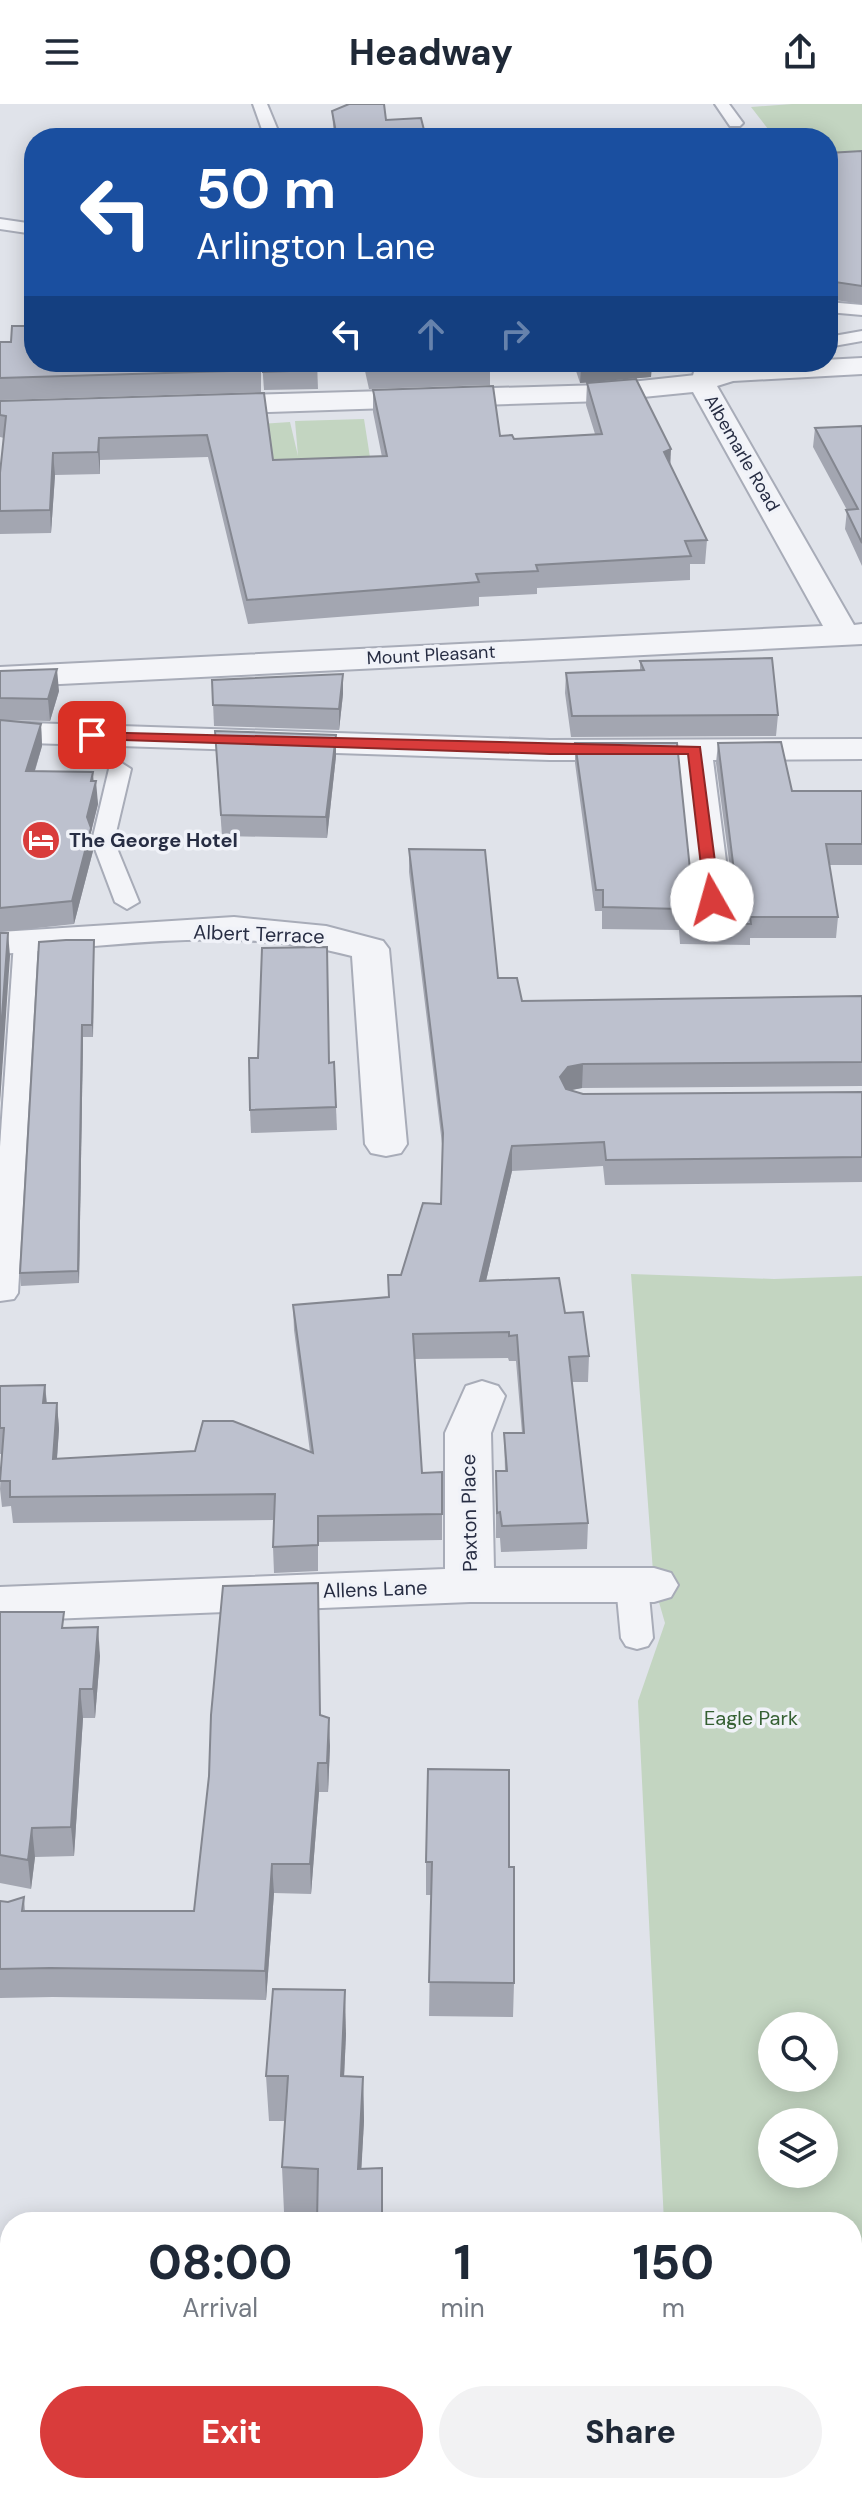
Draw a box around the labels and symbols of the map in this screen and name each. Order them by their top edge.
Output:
street label: Albemarle Road [699,390,785,516]
street label: Mount Pleasant [366,640,496,670]
pin [58,701,126,769]
hotel icon: The George Hotel [20,819,62,861]
place label: The George Hotel [69,827,238,853]
position arrow [670,858,754,942]
street label: Albert Terrace [193,919,325,949]
street label: Paxton Place [455,1454,483,1572]
street label: Allens Lane [322,1574,428,1604]
park label: Eagle Park [704,1705,798,1731]

